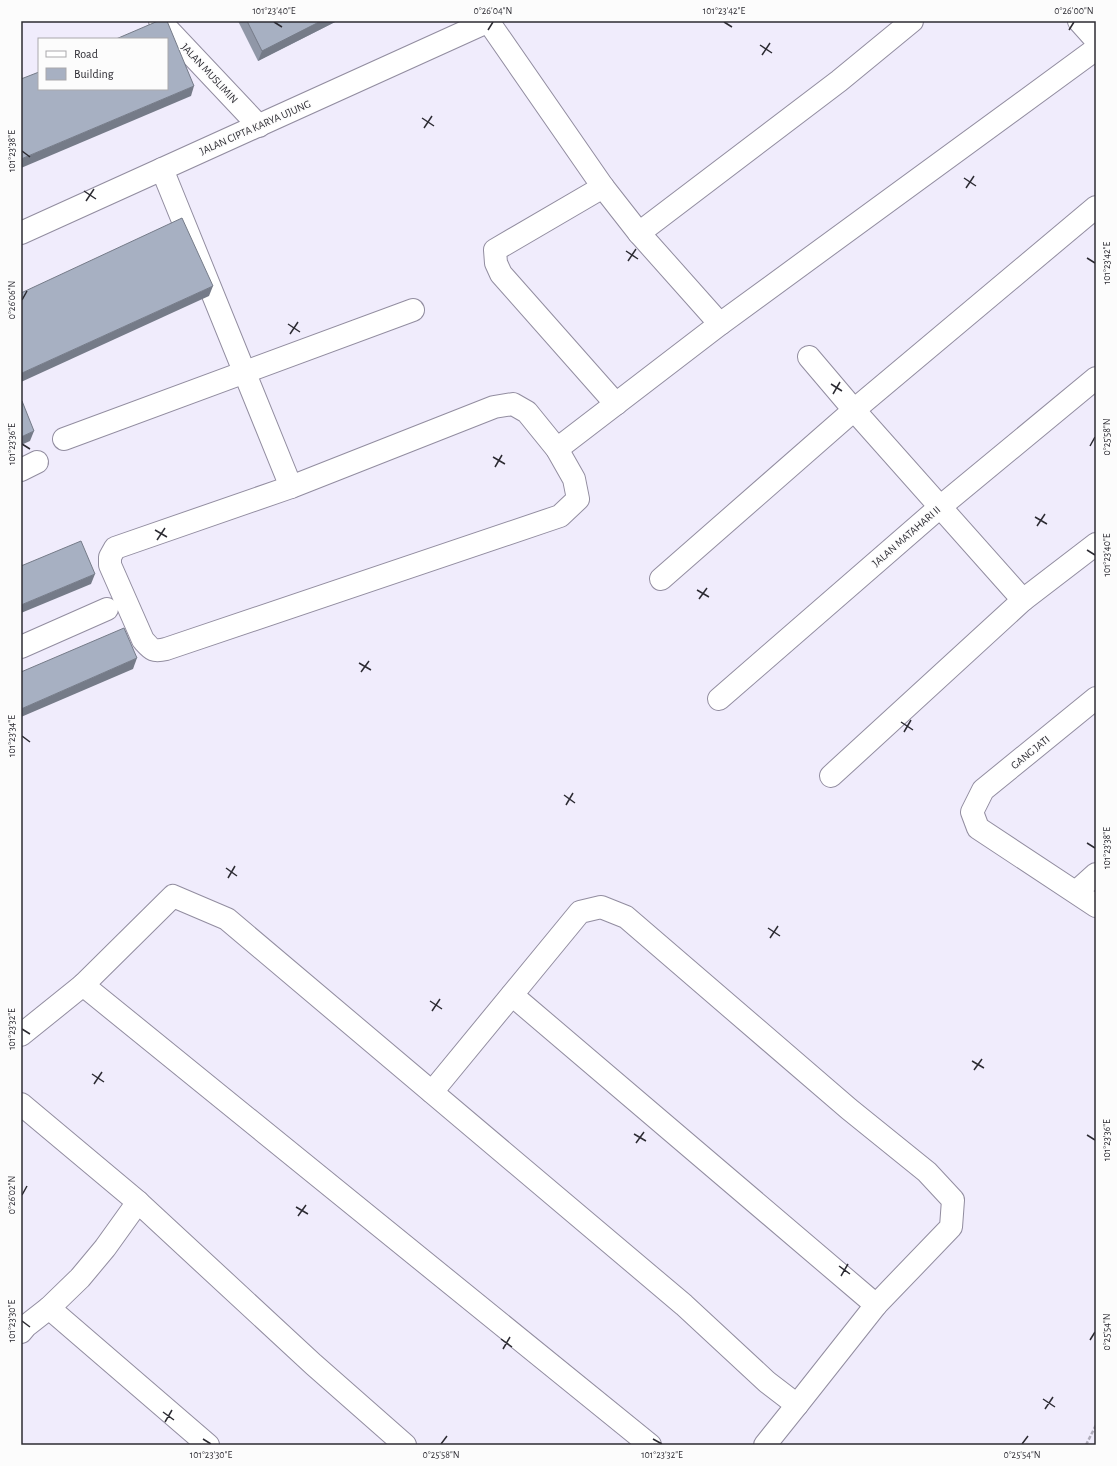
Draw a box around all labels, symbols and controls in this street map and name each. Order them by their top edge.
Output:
text: 101°23'40"E [252,6,296,16]
text: 0°26'04"N [474,6,512,16]
text: 101°23'42"E [703,6,745,16]
text: 0°26'00"N [1054,6,1094,16]
legend [38,38,168,90]
street label: JALAN MUSLIMIN [179,41,240,105]
text: Road [74,48,98,60]
text: Building [74,68,114,80]
street label: JALAN CIPTA KARYA UJUNG [198,98,312,157]
text: 101°23'38"E [7,130,17,172]
text: 101°23'42"E [1102,242,1112,284]
text: 0°26'06"N [7,281,17,319]
text: 0°25'58"N [1102,418,1112,456]
text: 101°23'36"E [7,423,17,465]
street label: JALAN MATAHARI II [870,504,942,569]
text: 101°23'40"E [1102,533,1112,577]
text: 101°23'34"E [7,715,17,757]
street label: GANG JATI [1009,734,1052,771]
text: 101°23'38"E [1102,827,1112,869]
text: 101°23'32"E [7,1008,17,1050]
text: 101°23'36"E [1102,1119,1112,1161]
text: 0°26'02"N [7,1176,17,1214]
text: 101°23'30"E [7,1300,17,1342]
text: 0°25'54"N [1102,1313,1112,1351]
text: 101°23'30"E [190,1450,232,1460]
text: 0°25'58"N [422,1450,460,1460]
text: 101°23'32"E [641,1450,683,1460]
text: 0°25'54"N [1003,1450,1041,1460]

